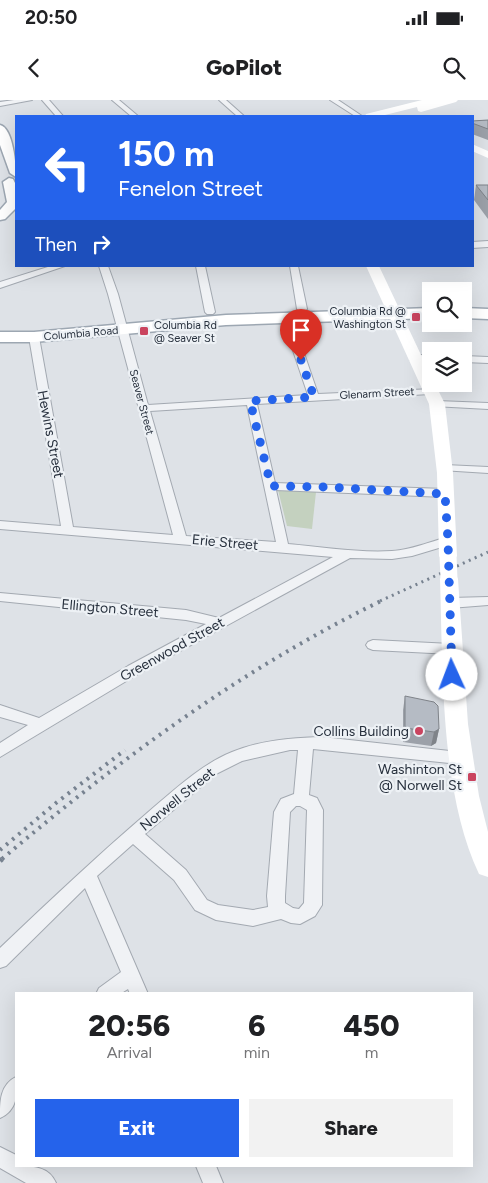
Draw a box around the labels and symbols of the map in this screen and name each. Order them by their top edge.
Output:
place label: Columbia Rd @ Washington St [330,305,406,331]
pin [280,309,322,360]
marker: Columbia Rd @ Washington St [410,311,422,323]
place label: Columbia Rd @ Seaver St [154,319,217,345]
street label: Columbia Road [43,324,119,343]
marker: Columbia Rd @ Seaver St [138,325,150,337]
street label: Seaver Street [127,368,156,436]
street label: Glenarm Street [339,385,415,402]
street label: Hewins Street [34,389,67,479]
street label: Erie Street [191,531,259,554]
street label: Ellington Street [61,596,159,621]
street label: Greenwood Street [117,614,227,685]
position arrow [425,648,477,700]
place label: Collins Building [313,723,409,740]
marker: Collins Building [413,725,425,737]
place label: Washinton St @ Norwell St [378,761,462,794]
street label: Norwell Street [137,764,218,835]
marker: Washinton St @ Norwell St [466,771,478,783]

